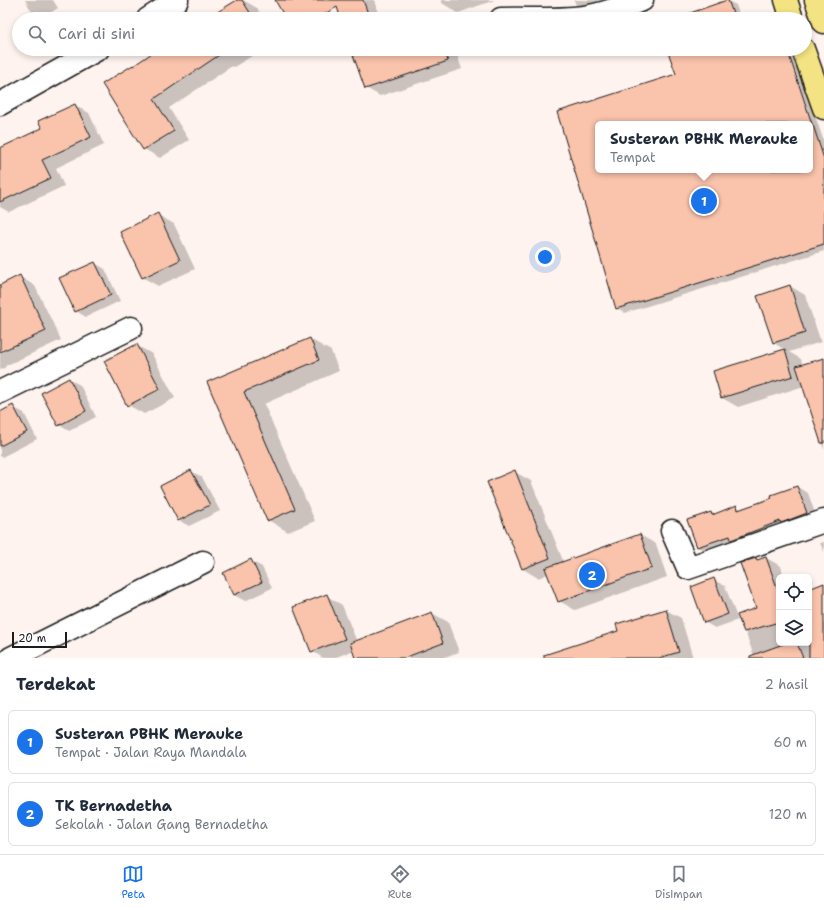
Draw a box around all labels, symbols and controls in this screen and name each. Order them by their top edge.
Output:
search box [12,12,812,56]
icon: search [26,23,48,45]
text: Cari di sini [58,24,135,44]
popup [595,121,813,173]
text: Susteran PBHK Merauke [610,129,798,149]
text: Tempat [610,149,656,166]
pin: 1 [691,186,717,216]
your location [535,247,555,267]
pin: 2 [579,560,605,590]
map controls [776,574,812,646]
button: locate [776,574,812,610]
button: layers [776,610,812,646]
scale bar [12,630,67,649]
text: 20 m [18,631,46,646]
text: Terdekat [16,673,96,695]
text: 2 hasil [765,676,808,693]
text: Susteran PBHK Merauke [55,724,243,744]
text: 1 [27,734,33,751]
text: 60 m [774,734,807,751]
text: Tempat · Jalan Raya Mandala [55,744,247,761]
text: TK Bernadetha [55,796,172,816]
text: 2 [25,806,35,823]
text: 120 m [769,806,807,823]
text: Sekolah · Jalan Gang Bernadetha [55,816,268,833]
tab: Peta [121,863,145,902]
tab: Rute [388,863,412,902]
tab: Disimpan [655,863,703,902]

